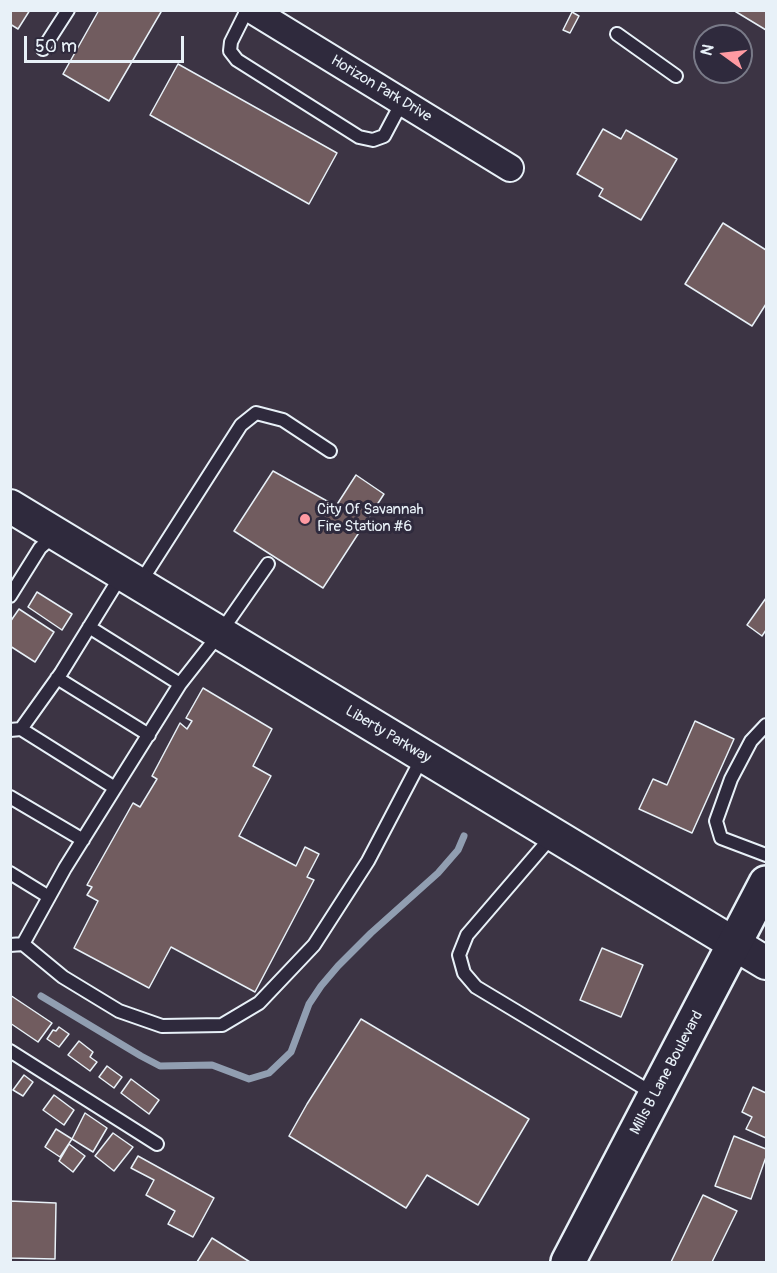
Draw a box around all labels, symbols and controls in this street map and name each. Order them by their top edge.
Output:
scale bar [27,24,188,62]
north arrow [693,24,753,84]
text: 50 m [35,35,77,58]
text: N [696,42,719,58]
street label: Horizon Park Drive [327,52,435,126]
place label: City Of Savannah Fire Station #6 [317,501,423,536]
marker: City Of Savannah Fire Station #6 [298,512,312,526]
street label: Liberty Parkway [342,702,434,768]
street label: Mills B Lane Boulevard [627,1008,707,1138]

